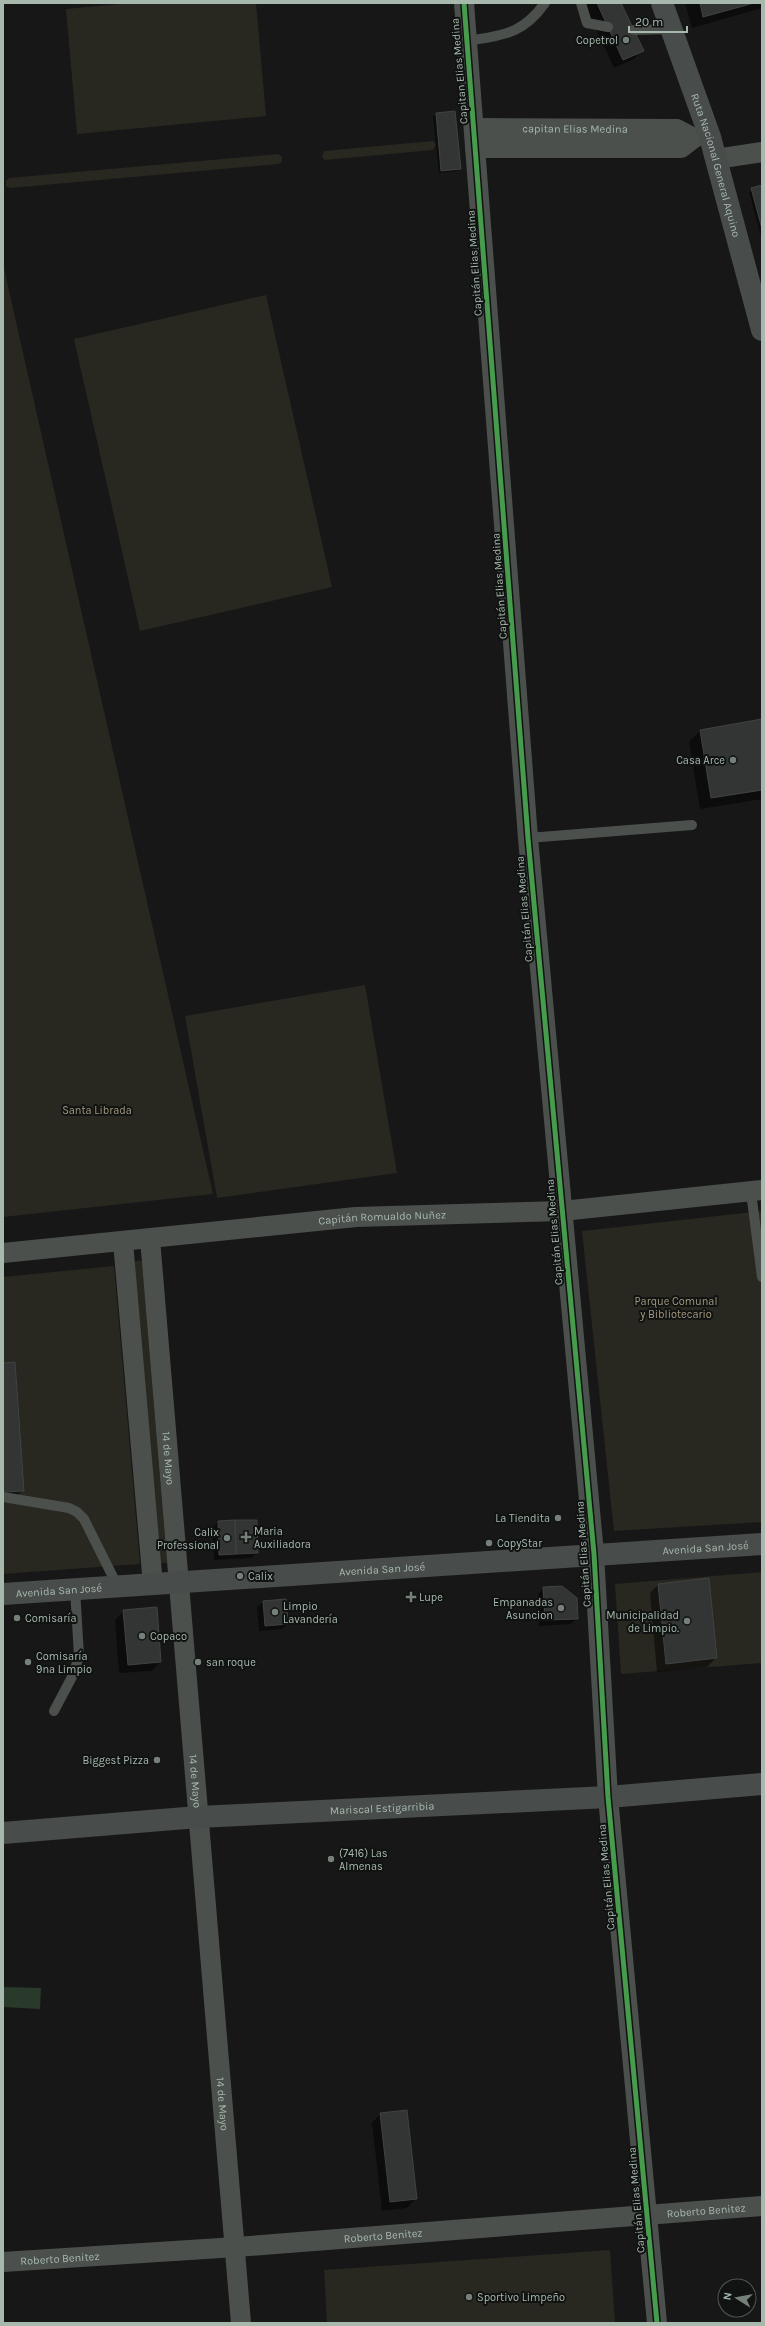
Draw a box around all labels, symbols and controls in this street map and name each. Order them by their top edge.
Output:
scale bar [629,8,687,34]
text: 20 m [635,15,663,29]
street label: Capitan Elias Medina [448,17,471,125]
place label: Copetrol [576,34,618,47]
marker: Copetrol [621,35,631,45]
street label: Ruta Nacional General Aquino [688,92,743,239]
street label: capitan Elias Medina [522,122,628,136]
street label: Capitán Elias Medina [464,209,485,316]
street label: Capitán Elias Medina [489,532,510,639]
place label: Casa Arce [676,754,725,767]
marker: Casa Arce [728,755,738,765]
street label: Capitán Elias Medina [513,855,536,963]
park label: Santa Librada [62,1104,132,1117]
street label: Capitán Elias Medina [543,1178,566,1286]
street label: Capitán Romualdo Nuñez [318,1208,446,1228]
park label: Parque Comunal y Bibliotecario [635,1295,717,1321]
street label: 14 de Mayo [159,1431,177,1486]
street label: Capitán Elias Medina [573,1500,594,1607]
place label: La Tiendita [495,1512,550,1525]
marker: La Tiendita [553,1513,563,1523]
place label: Maria Auxiliadora [254,1525,311,1551]
place label: Calix Professional [157,1526,219,1552]
marker: Maria Auxiliadora [241,1532,251,1542]
marker: Calix Professional [222,1533,232,1543]
place label: CopyStar [497,1537,542,1550]
marker: CopyStar [484,1538,494,1548]
street label: Avenida San José [662,1539,749,1558]
street label: Avenida San José [339,1560,426,1579]
place label: Calix [248,1570,273,1583]
marker: Calix [235,1571,245,1581]
street label: Avenida San José [15,1581,103,1600]
place label: Lupe [419,1591,443,1604]
marker: Lupe [406,1592,416,1602]
place label: Empanadas Asuncion [493,1596,553,1622]
place label: Limpio Lavandería [283,1600,338,1626]
marker: Empanadas Asuncion [556,1603,566,1613]
marker: Limpio Lavandería [270,1607,280,1617]
place label: Municipalidad de Limpio. [606,1609,679,1635]
place label: Comisaría [25,1612,76,1625]
marker: Comisaría [12,1613,22,1623]
marker: Municipalidad de Limpio. [682,1616,692,1626]
place label: Copaco [150,1630,187,1643]
marker: Copaco [137,1631,147,1641]
place label: Comisaría 9na Limpio [36,1650,92,1676]
place label: san roque [206,1656,256,1669]
marker: Comisaría 9na Limpio [23,1657,33,1667]
marker: san roque [193,1657,203,1667]
place label: Biggest Pizza [82,1754,149,1767]
street label: 14 de Mayo [186,1754,204,1808]
marker: Biggest Pizza [152,1755,162,1765]
street label: Mariscal Estigarribia [330,1799,435,1818]
street label: Capitán Elias Medina [595,1823,618,1931]
place label: (7416) Las Almenas [339,1847,388,1873]
marker: (7416) Las Almenas [326,1854,336,1864]
street label: 14 de Mayo [213,2077,231,2131]
street label: Capitán Elias Medina [625,2146,648,2254]
street label: Roberto Benitez [666,2201,746,2220]
street label: Roberto Benitez [343,2226,423,2246]
street label: Roberto Benitez [20,2250,100,2268]
north arrow [717,2278,757,2318]
place label: Sportivo Limpeño [477,2291,565,2304]
text: N [721,2291,735,2301]
marker: Sportivo Limpeño [464,2292,474,2302]

